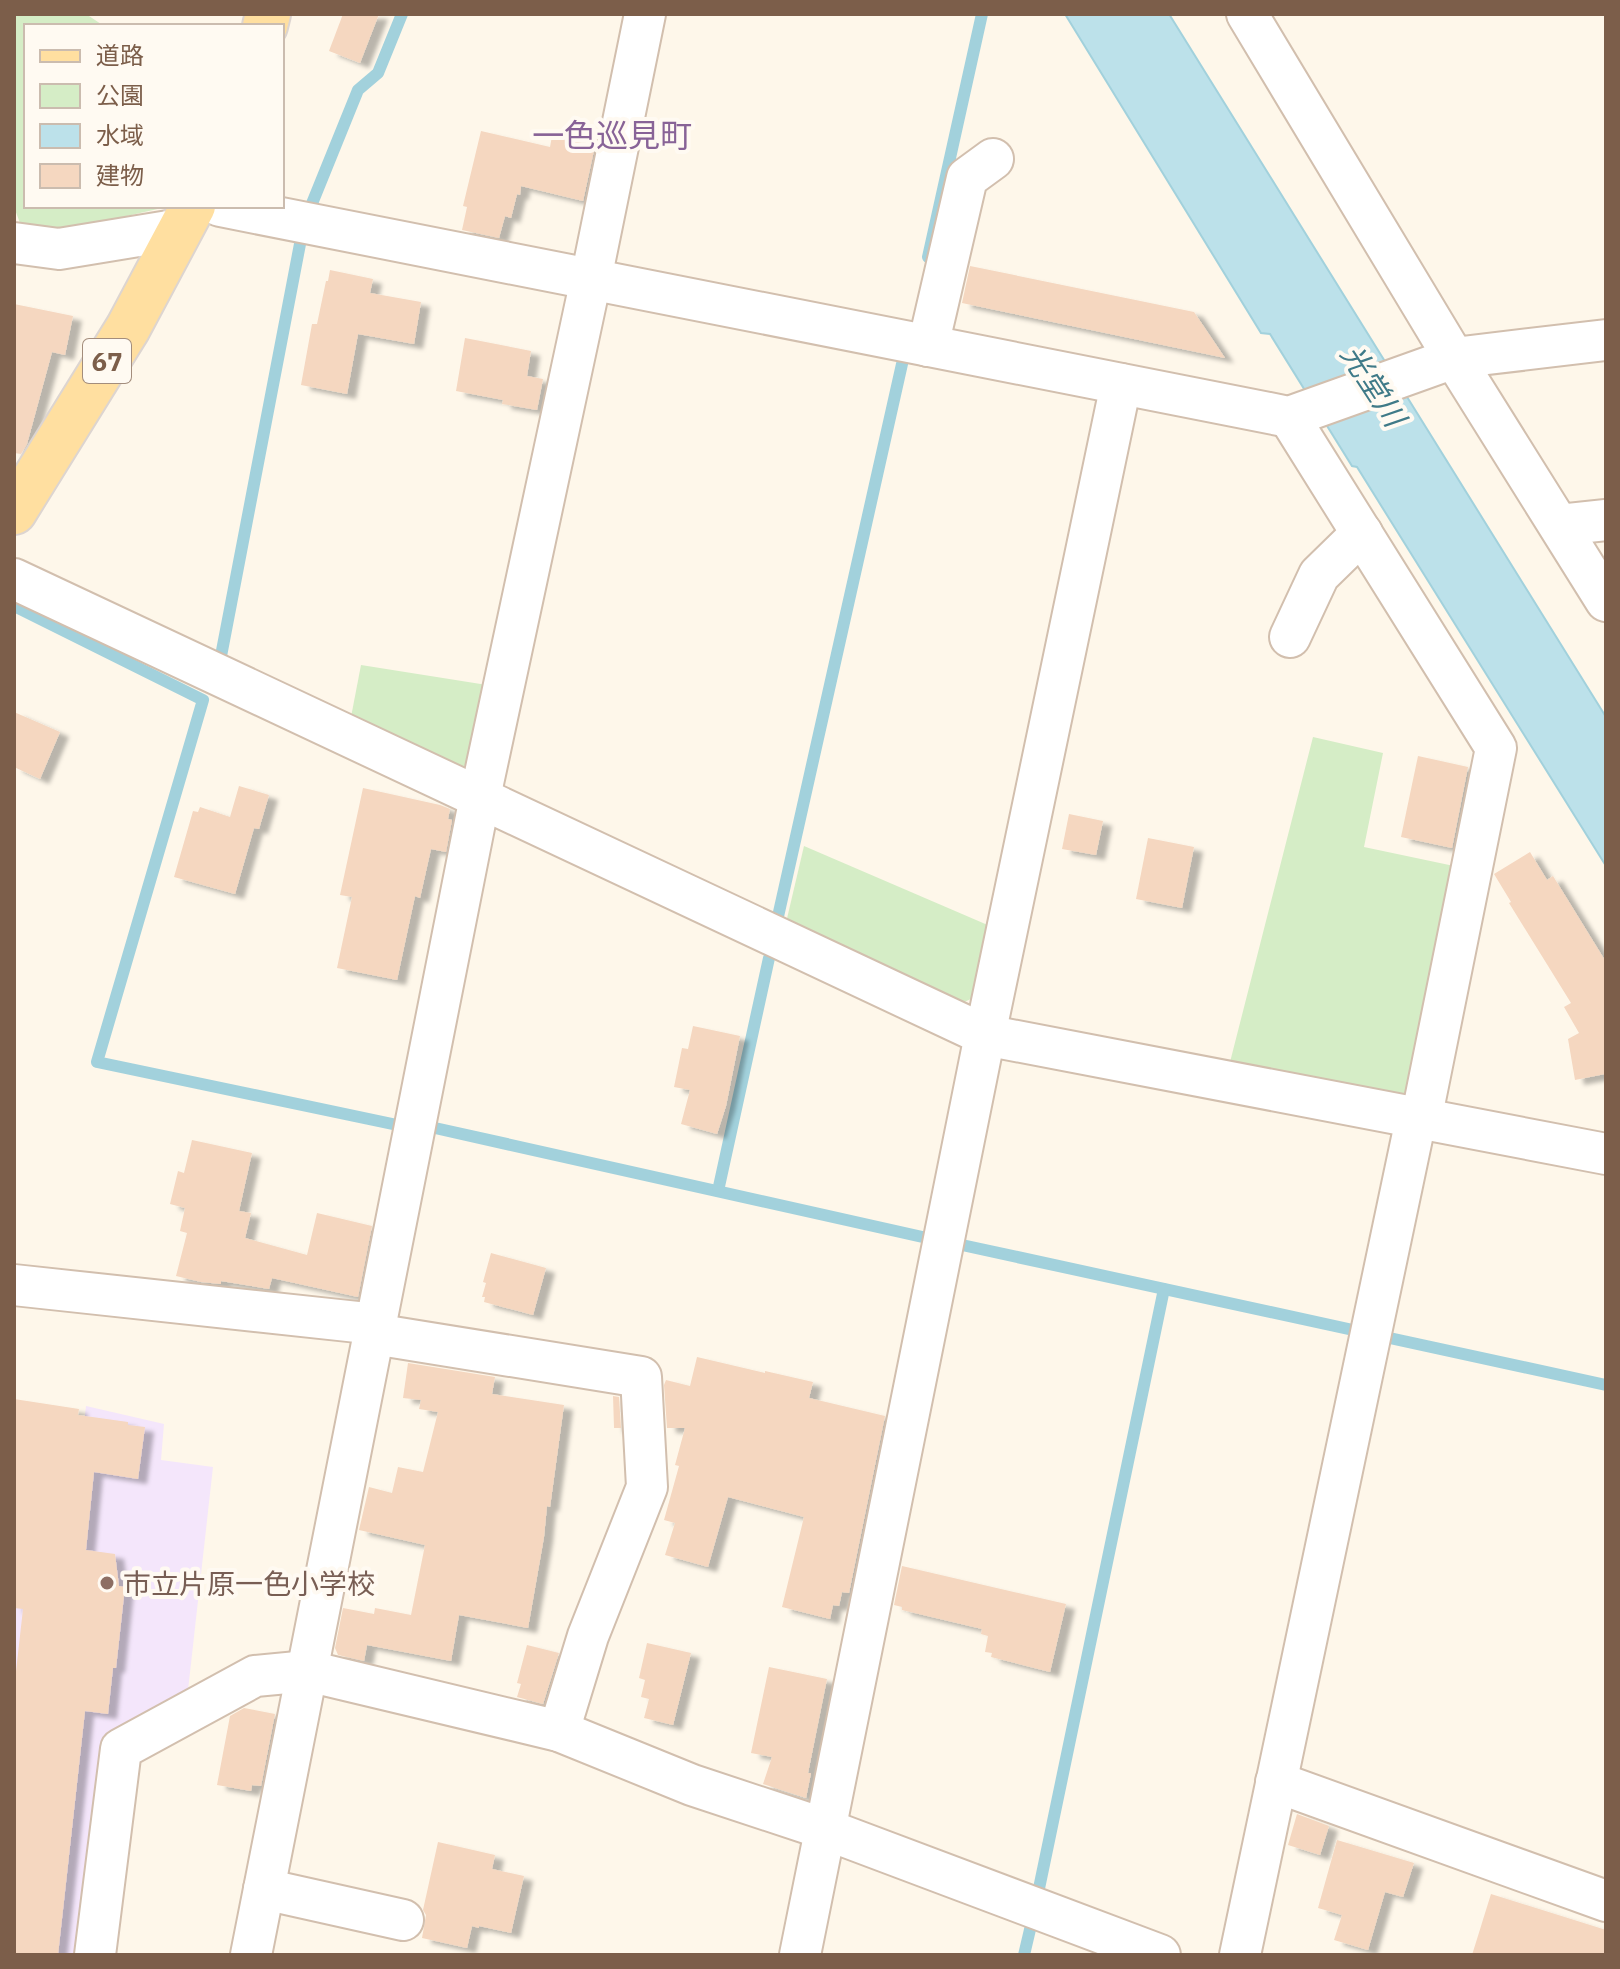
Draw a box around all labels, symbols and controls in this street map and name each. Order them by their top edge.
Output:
legend [24,24,284,208]
text: 道路 [96,39,144,71]
text: 公園 [96,79,144,111]
district label: 一色巡見町 [532,114,692,156]
text: 水域 [96,119,144,151]
text: 建物 [96,159,144,191]
water label: 光堂川 [1333,337,1416,436]
road number: 67 [83,339,131,383]
place label: 市立片原一色小学校 [123,1565,375,1602]
marker: 市立片原一色小学校 [98,1574,116,1592]

